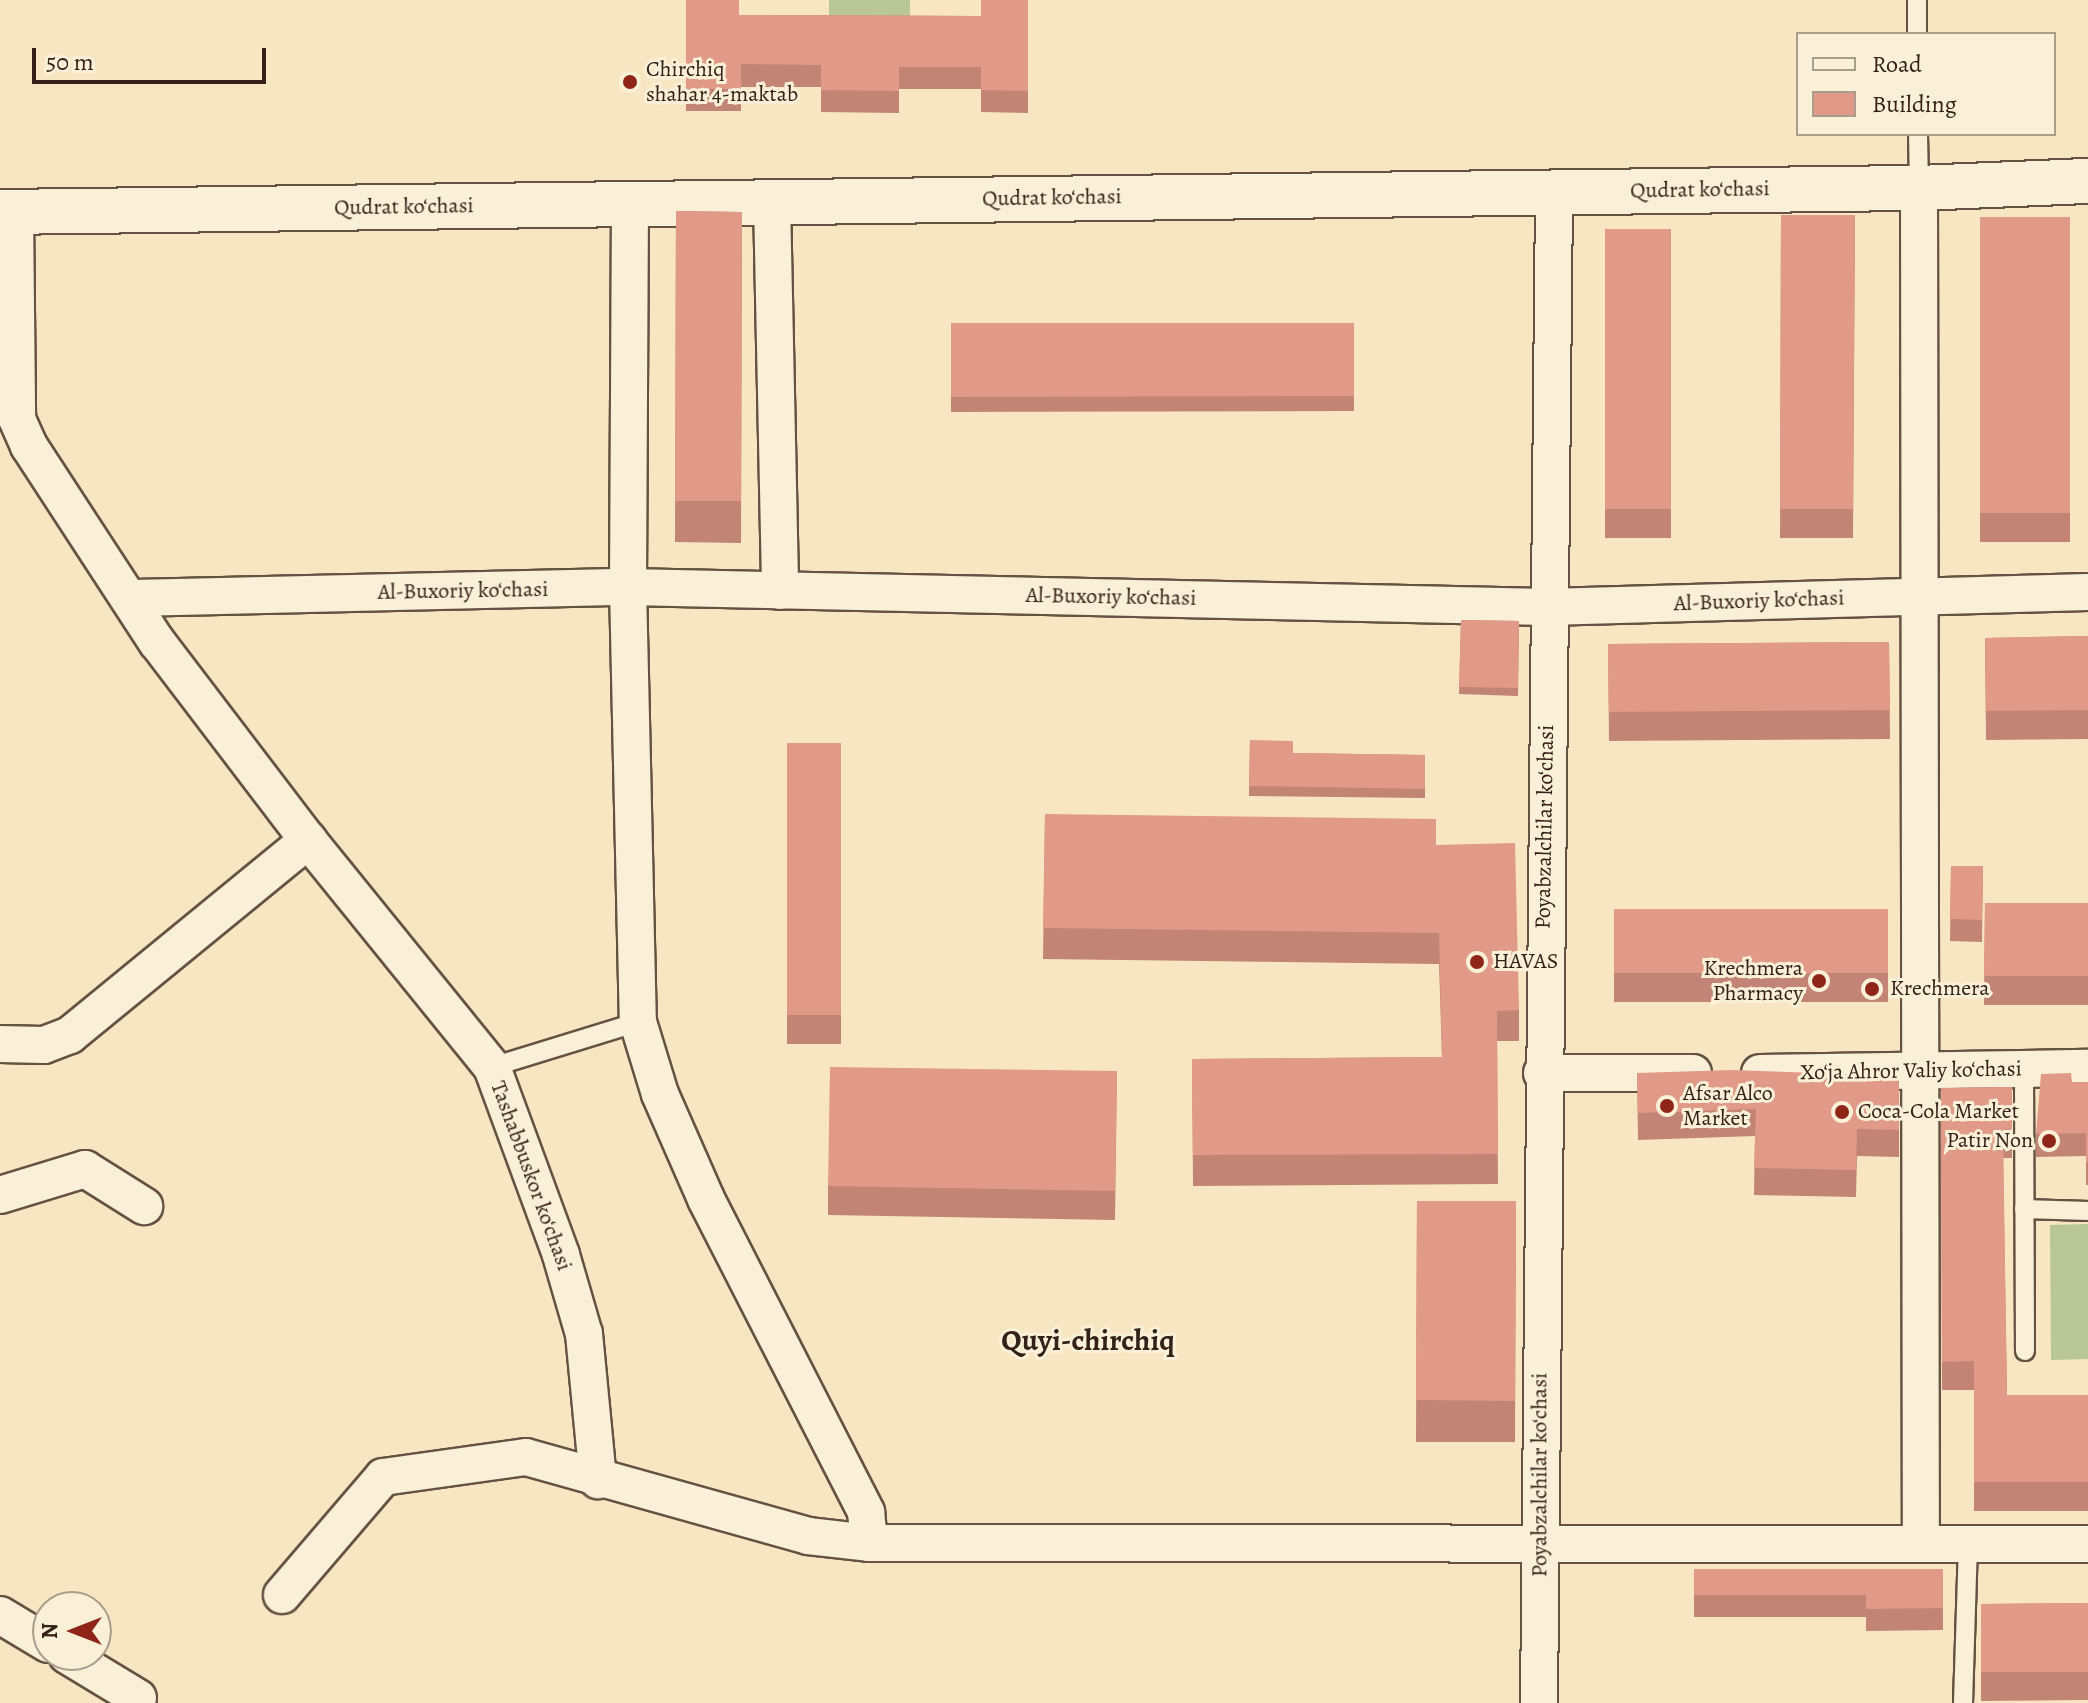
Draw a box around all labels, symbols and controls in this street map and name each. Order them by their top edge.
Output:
scale bar [36,32,270,82]
legend [1796,32,2056,136]
text: 50 m [46,46,94,78]
text: Road [1872,48,1922,80]
place label: Chirchiq shahar 4-maktab [646,56,798,108]
marker: Chirchiq shahar 4-maktab [621,73,639,91]
text: Building [1872,88,1957,120]
street label: Qudrat ko‘chasi [1630,176,1770,204]
street label: Qudrat ko‘chasi [982,184,1122,212]
street label: Qudrat ko‘chasi [334,193,474,221]
street label: Al-Buxoriy ko‘chasi [377,576,549,606]
street label: Al-Buxoriy ko‘chasi [1025,582,1197,612]
street label: Al-Buxoriy ko‘chasi [1673,585,1845,617]
street label: Poyabzalchilar ko‘chasi [1530,725,1560,929]
place label: HAVAS [1493,949,1558,975]
marker: HAVAS [1468,953,1486,971]
place label: Krechmera Pharmacy [1703,955,1803,1006]
marker: Krechmera Pharmacy [1810,972,1828,990]
place label: Krechmera [1890,976,1990,1002]
marker: Krechmera [1861,978,1883,1000]
street label: Xo‘ja Ahror Valiy ko‘chasi [1800,1056,2022,1086]
street label: Tashabbuskor ko‘chasi [484,1078,578,1274]
place label: Afsar Alco Market [1683,1080,1773,1132]
marker: Afsar Alco Market [1658,1097,1676,1115]
place label: Coca-Cola Market [1858,1099,2019,1125]
marker: Coca-Cola Market [1833,1103,1851,1121]
place label: Patir Non [1946,1128,2033,1154]
marker: Patir Non [2040,1132,2058,1150]
district label: Quyi-chirchiq [1001,1322,1175,1358]
street label: Poyabzalchilar ko‘chasi [1527,1373,1553,1577]
north arrow [32,1591,112,1671]
text: N [35,1623,65,1639]

